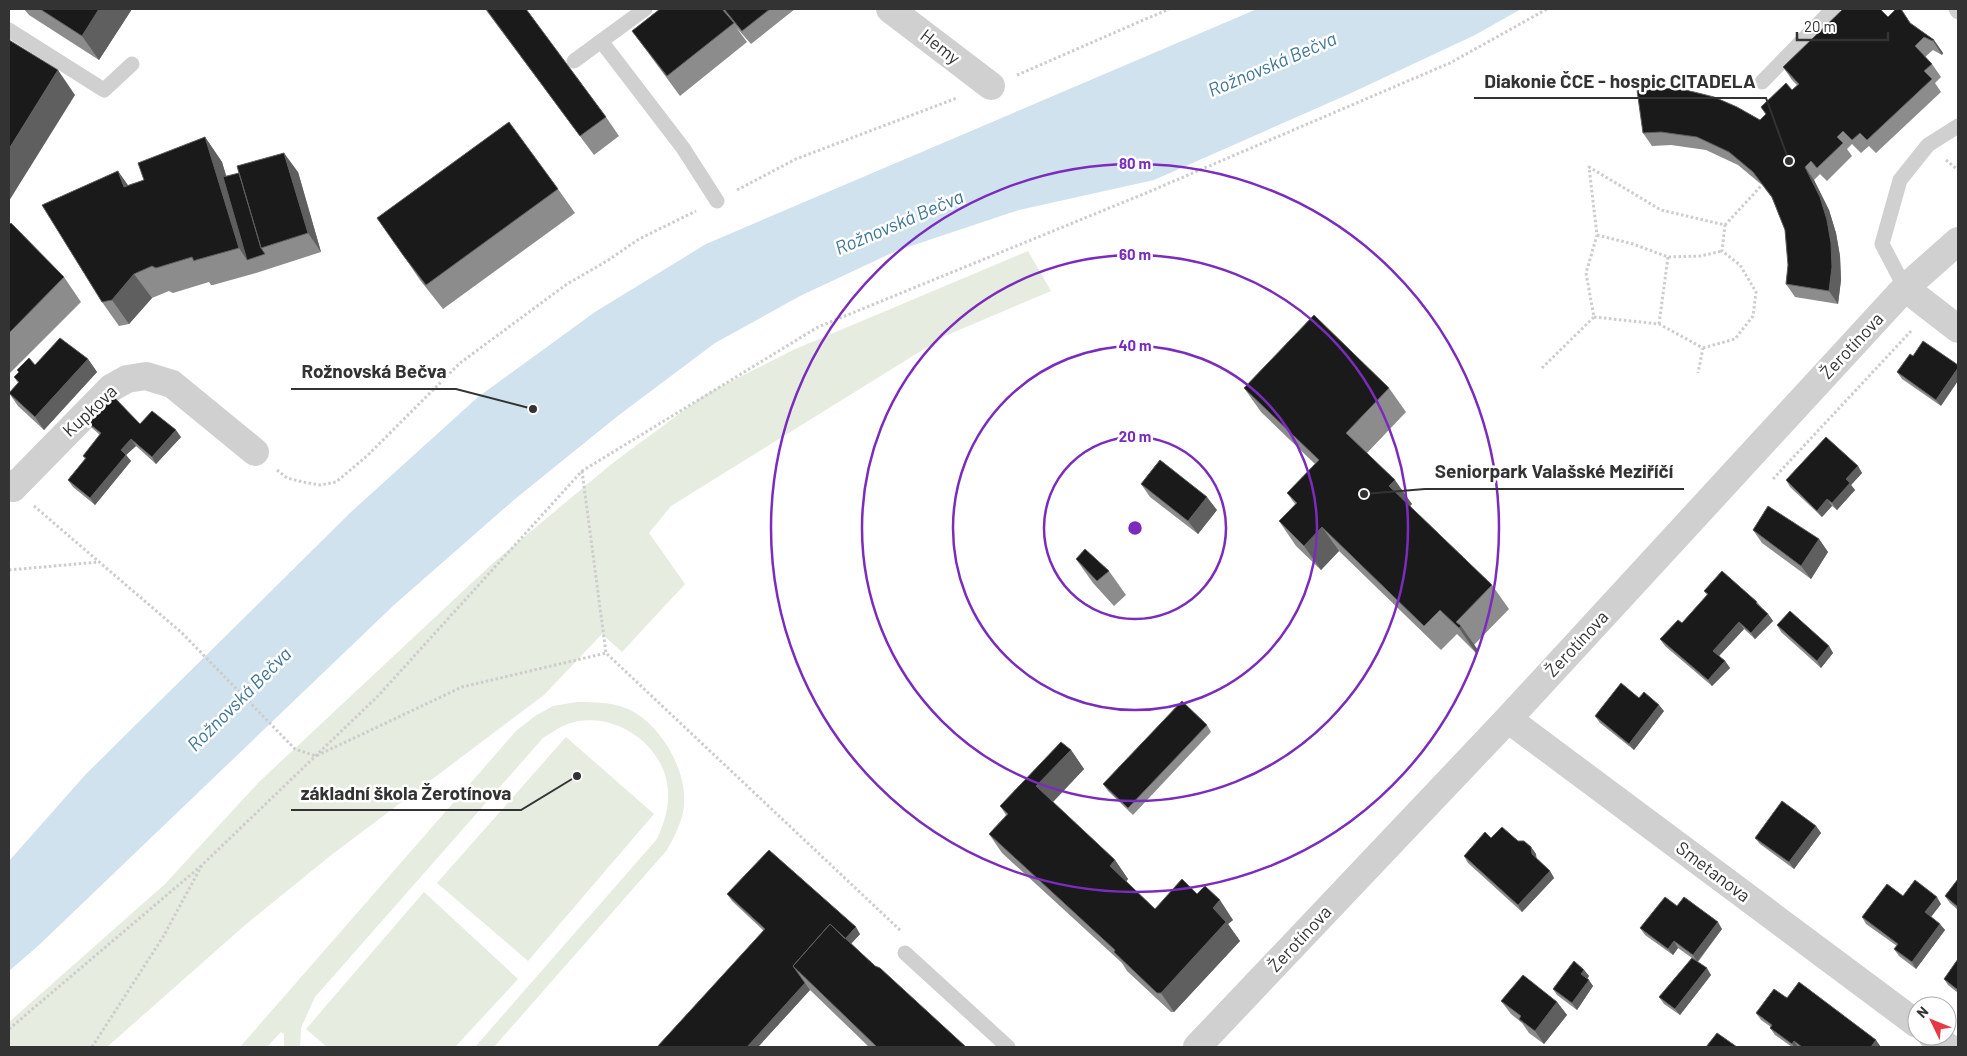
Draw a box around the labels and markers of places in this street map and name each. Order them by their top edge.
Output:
callout: Diakonie ČCE - hospic CITADELA [1474,64,1766,98]
callout: Rožnovská Bečva [291,355,456,389]
callout: Seniorpark Valašské Meziříčí [1425,455,1684,489]
centre of rings [1126,519,1144,537]
callout: základní škola Žerotínova [291,776,521,810]

